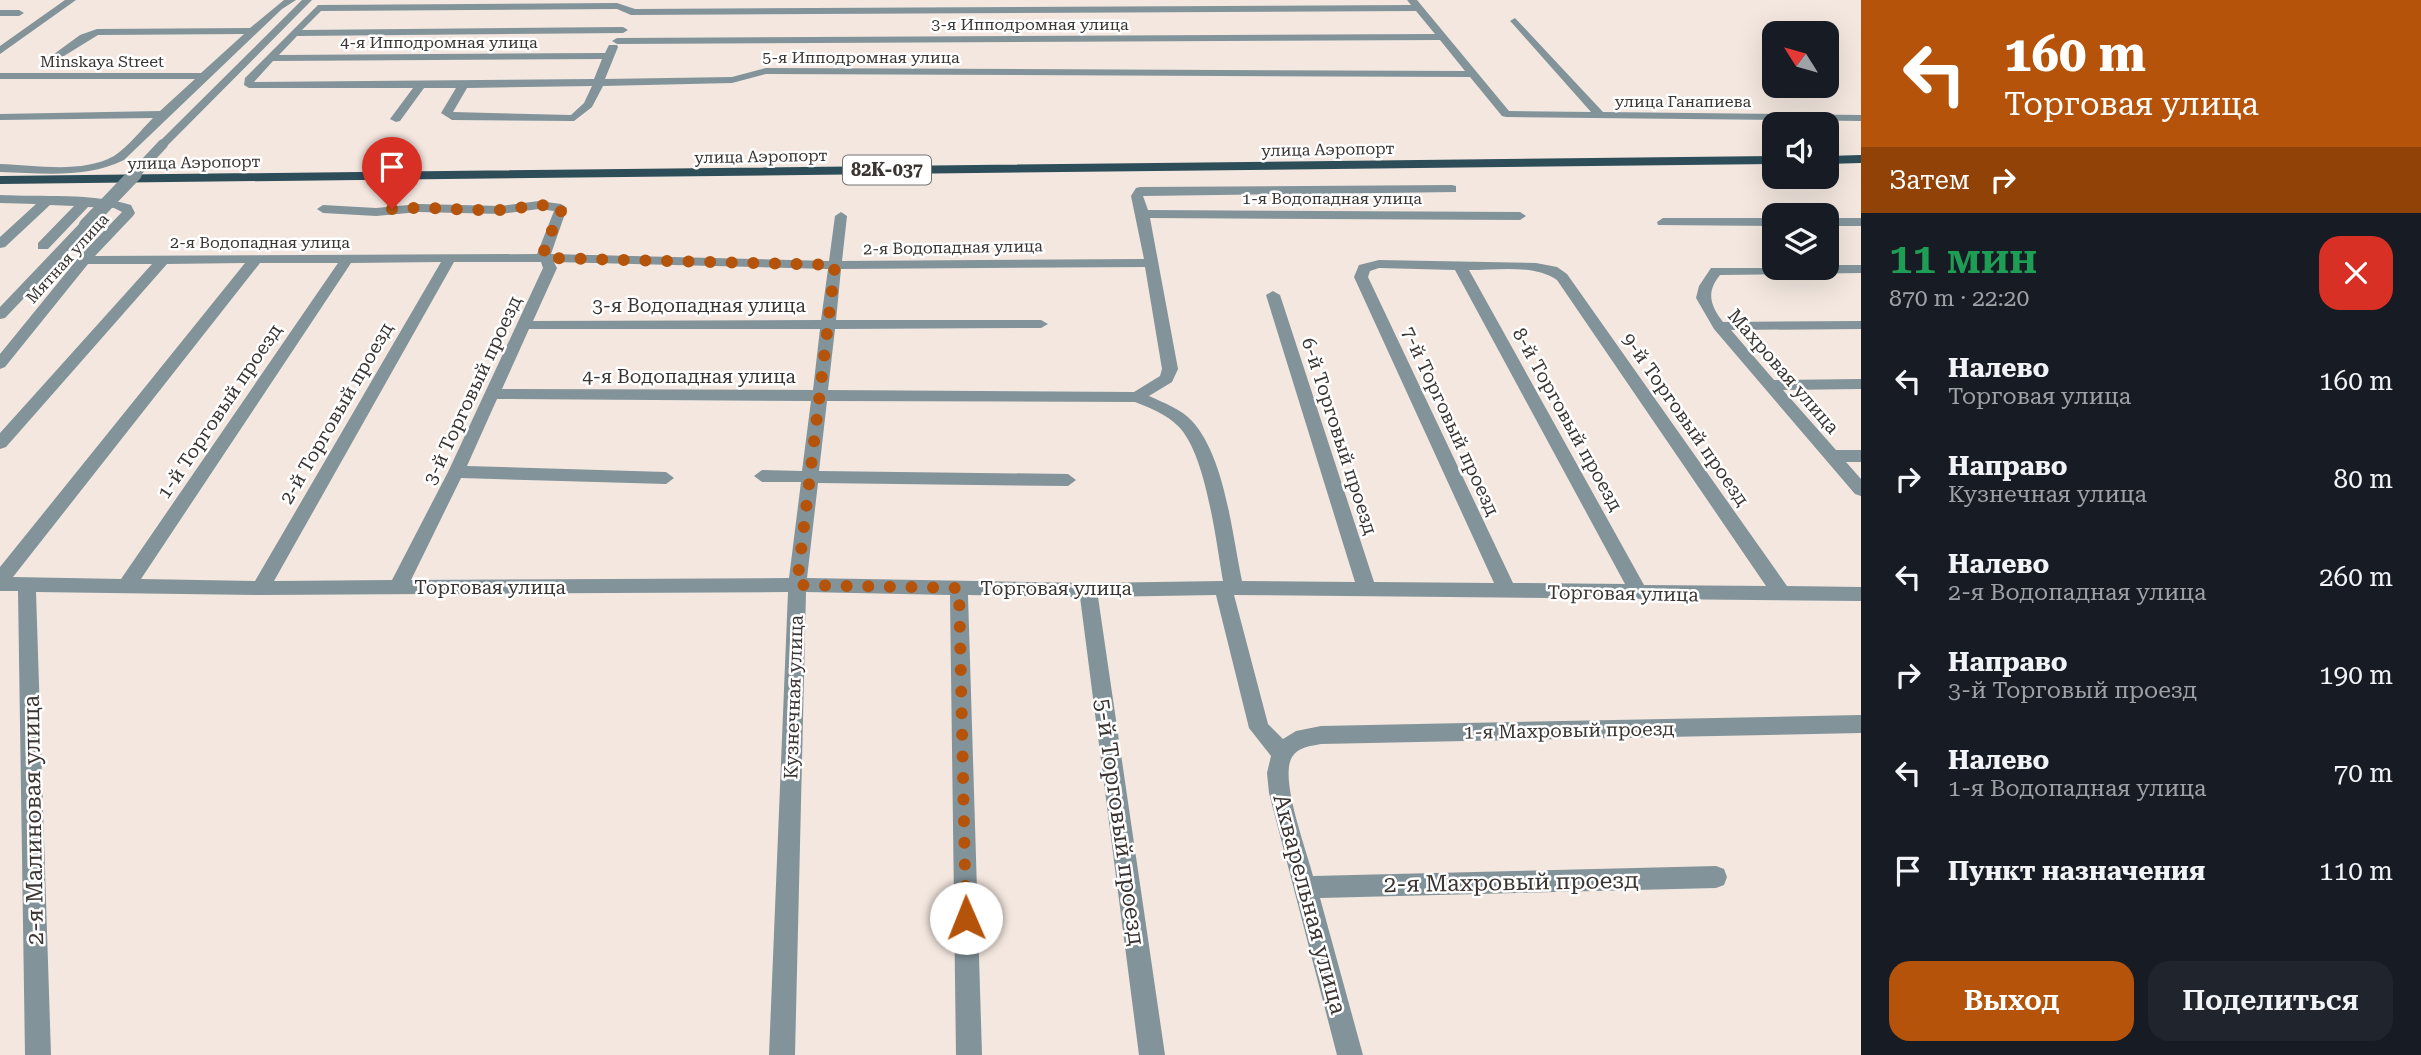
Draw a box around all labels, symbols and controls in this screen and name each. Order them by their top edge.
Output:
street label: 3-я Ипподромная улица [931,15,1129,34]
north arrow [1762,21,1839,98]
map controls [1762,21,1839,280]
text: 160 m [2004,26,2146,83]
icon: left [1889,28,1980,119]
street label: 4-я Ипподромная улица [340,33,538,52]
street label: 5-я Ипподромная улица [762,48,960,67]
street label: Minskaya Street [40,52,164,71]
text: Торговая улица [2004,85,2259,123]
street label: улица Ганапиева [1615,92,1752,111]
button: sound [1762,112,1839,189]
pin [362,137,422,209]
street label: улица Аэропорт [1261,139,1395,160]
street label: улица Аэропорт [694,146,828,167]
icon: arrive [373,148,411,186]
street label: улица Аэропорт [127,152,261,173]
road number: 82К-037 [843,155,931,184]
icon: right [1984,161,2022,199]
text: Затем [1889,165,1970,195]
street label: 1-я Водопадная улица [1242,189,1422,208]
button: layers [1762,203,1839,280]
street label: Мятная улица [22,209,113,307]
street label: 2-я Водопадная улица [170,233,350,252]
text: 11 мин [1889,234,2037,283]
street label: 2-я Водопадная улица [863,236,1043,259]
button: close [2319,236,2393,310]
text: 870 m · 22:20 [1889,285,2029,312]
street label: 3-й Торговый проезд [419,292,526,488]
street label: 3-я Водопадная улица [592,294,806,317]
street label: Махровая улица [1723,304,1845,439]
street label: 2-й Торговый проезд [275,318,398,508]
street label: 1-й Торговый проезд [152,320,286,503]
street label: 7-й Торговый проезд [1397,323,1504,519]
street label: 8-й Торговый проезд [1508,324,1628,515]
street label: 9-й Торговый проезд [1617,328,1754,510]
street label: 6-й Торговый проезд [1297,335,1382,538]
text: Налево [1948,353,2049,383]
icon: left [1889,362,1927,400]
street label: 4-я Водопадная улица [582,365,796,388]
text: 160 m [2319,366,2393,396]
text: Торговая улица [1948,383,2131,410]
text: Направо [1948,451,2068,481]
icon: right [1889,460,1927,498]
text: 80 m [2334,464,2393,494]
text: Кузнечная улица [1948,481,2147,508]
text: Налево [1948,549,2049,579]
icon: left [1889,558,1927,596]
text: 260 m [2319,562,2393,592]
street label: Торговая улица [414,576,566,599]
street label: Торговая улица [980,577,1132,600]
text: 2-я Водопадная улица [1948,579,2207,606]
street label: Торговая улица [1547,581,1700,606]
street label: Кузнечная улица [779,614,808,780]
text: Направо [1948,647,2068,677]
icon: right [1889,656,1927,694]
text: 190 m [2319,660,2393,690]
text: 3-й Торговый проезд [1948,677,2197,704]
street label: 2-я Малиновая улица [18,694,49,945]
street label: 5-й Торговый проезд [1089,697,1150,947]
street label: 1-я Махровый проезд [1463,717,1675,744]
text: Налево [1948,745,2049,775]
icon: left [1889,754,1927,792]
text: 70 m [2334,758,2393,788]
text: 1-я Водопадная улица [1948,775,2207,802]
street label: Акварельная улица [1267,791,1352,1018]
icon: arrive [1889,852,1927,890]
text: Пункт назначения [1948,856,2205,886]
text: 110 m [2319,856,2393,886]
street label: 2-я Махровый проезд [1383,867,1639,898]
position arrow [929,881,1003,955]
button: Выход [1889,961,2134,1041]
button: Поделиться [2148,961,2393,1041]

